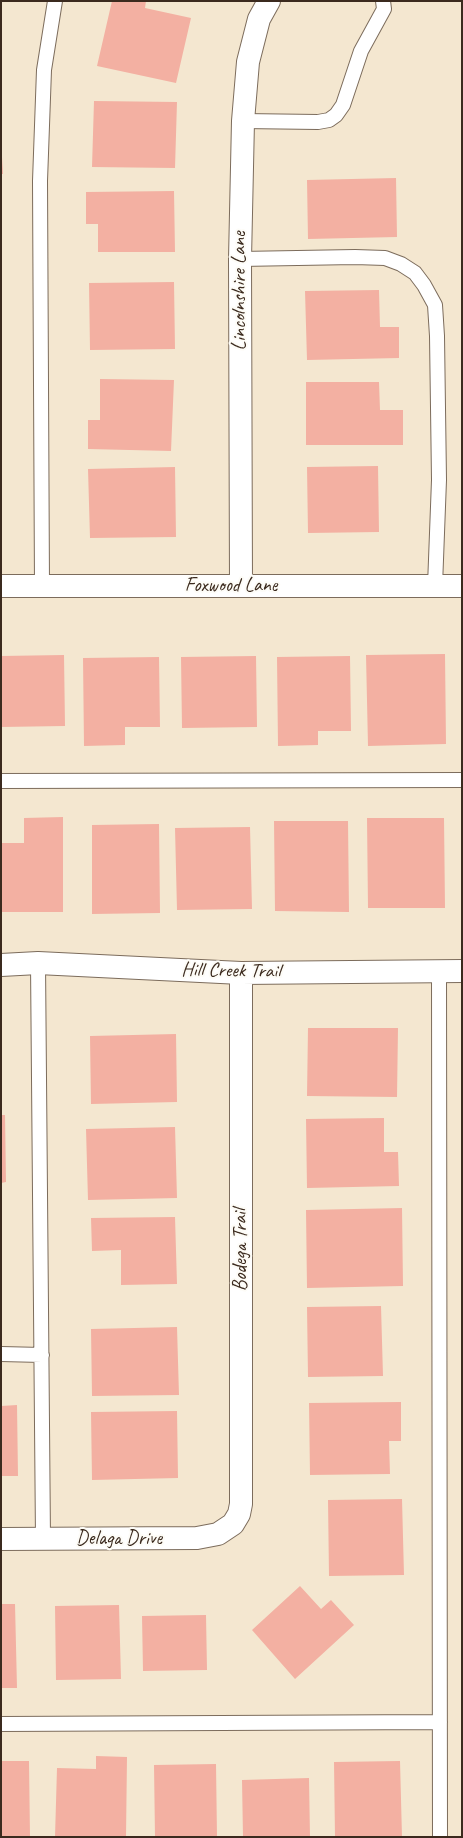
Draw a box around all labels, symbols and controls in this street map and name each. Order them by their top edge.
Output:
street label: Lincolnshire Lane [228,232,252,350]
street label: Foxwood Lane [185,574,277,598]
street label: Hill Creek Trail [181,958,281,984]
street label: Bodega Trail [229,1209,253,1291]
street label: Delaga Drive [76,1527,162,1551]

